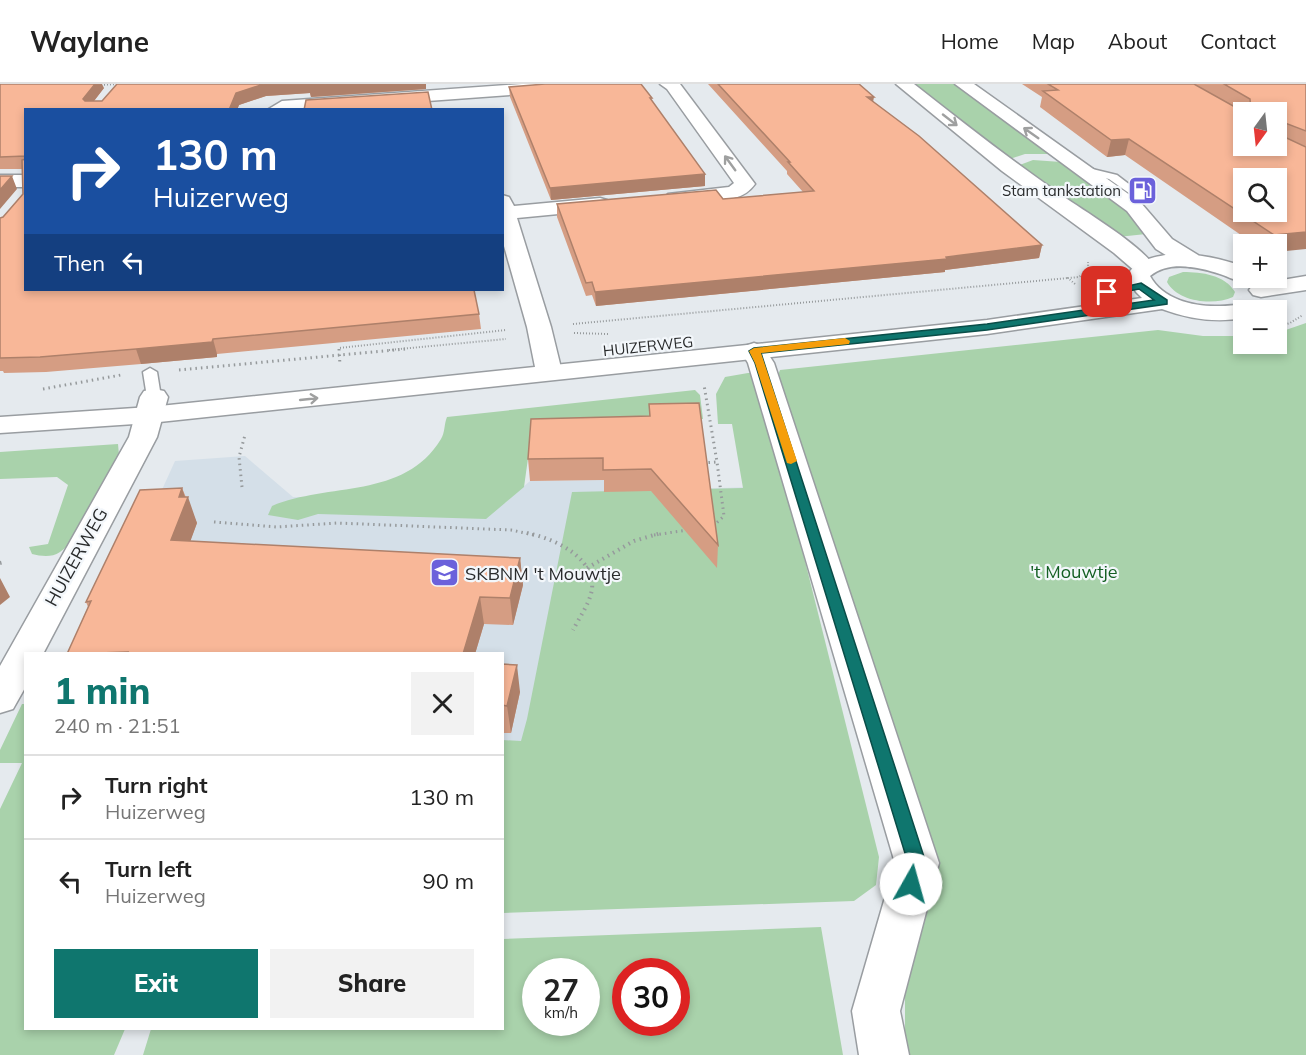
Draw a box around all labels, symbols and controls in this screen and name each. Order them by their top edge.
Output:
text: Waylane [30,24,149,59]
text: Home [941,28,999,54]
text: Map [1032,28,1075,54]
text: About [1108,28,1167,54]
text: Contact [1200,28,1276,54]
north arrow [1233,102,1287,156]
map controls [1233,102,1287,354]
one-way arrow [941,114,957,127]
one-way arrow [1024,127,1040,139]
text: 130 m [153,128,278,181]
icon: right [54,132,132,210]
one-way arrow [723,155,736,171]
button: search [1233,168,1287,222]
fuel station icon: Stam tankstation [1126,174,1158,206]
text: Huizerweg [153,180,289,214]
place label: Stam tankstation [1002,181,1121,200]
button: + [1233,234,1287,288]
icon: left [117,246,150,279]
text: Then [54,249,105,277]
pin [1081,266,1132,317]
icon: arrive [1090,275,1123,308]
button: − [1233,300,1287,354]
street label: HUIZERWEG [602,332,694,360]
one-way arrow [299,393,319,404]
street label: HUIZERWEG [40,504,112,610]
school or university icon: SKBNM 't Mouwtje [428,557,460,589]
park label: 't Mouwtje [1030,560,1118,583]
place label: SKBNM 't Mouwtje [465,562,621,585]
text: 1 min [54,668,150,713]
button: close [411,672,474,735]
text: 240 m · 21:51 [54,713,180,738]
text: Turn right [105,771,208,799]
icon: right [54,781,87,814]
text: 130 m [409,783,474,811]
text: Huizerweg [105,799,206,824]
position arrow [879,852,943,916]
text: Turn left [105,855,192,883]
icon: left [54,865,87,898]
text: 90 m [423,867,474,895]
text: Huizerweg [105,883,206,908]
button: Exit [54,949,258,1018]
button: Share [270,949,474,1018]
speed limit sign: 30 [612,958,690,1036]
text: 27 [543,971,579,1009]
text: km/h [544,1003,578,1022]

